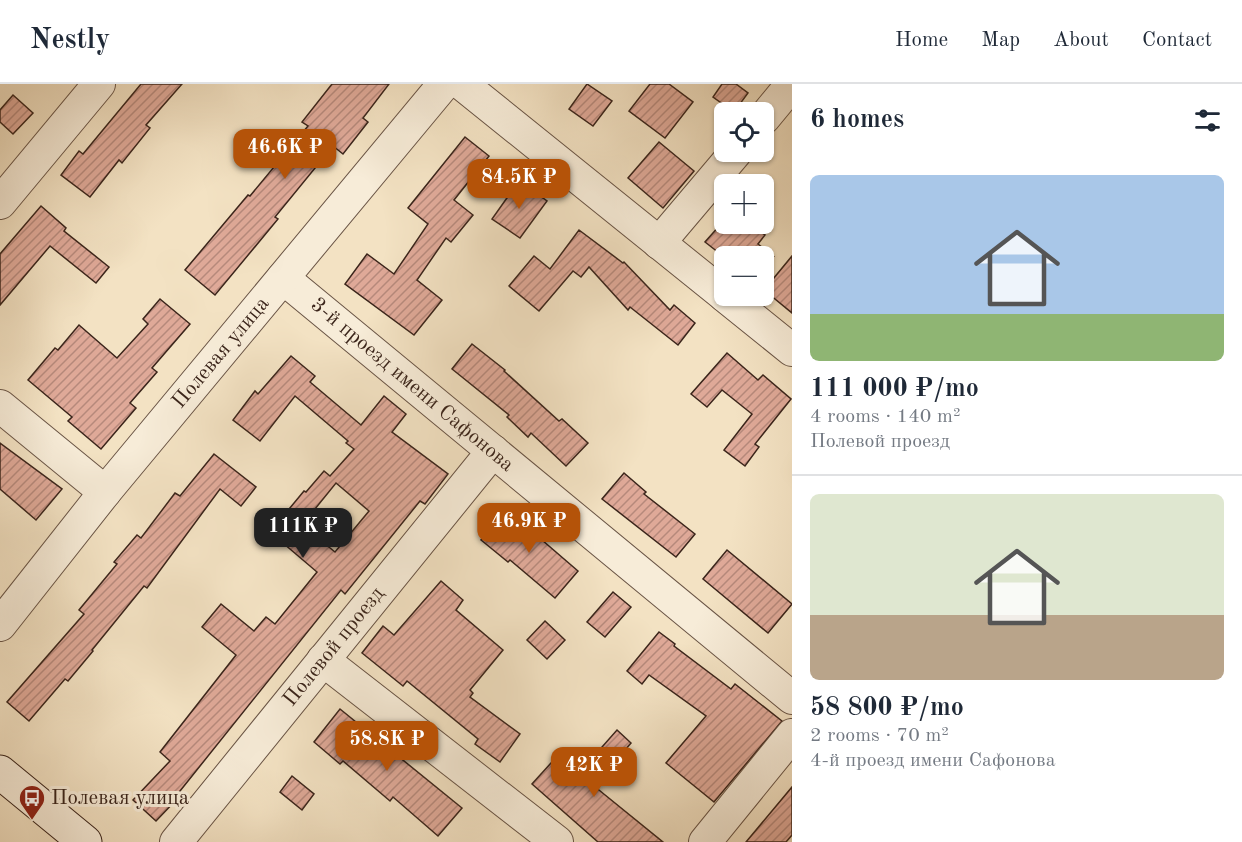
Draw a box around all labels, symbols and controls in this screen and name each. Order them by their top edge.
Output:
text: Nestly [30,27,110,55]
text: Home [895,30,948,51]
text: Map [981,30,1020,51]
text: About [1053,30,1109,51]
text: Contact [1142,30,1212,51]
map controls [714,102,774,306]
button: locate [714,102,774,162]
icon: filters [1191,104,1224,137]
text: 6 homes [810,107,904,133]
pin: 46.6K ₽ [230,129,340,180]
text: 46.6K ₽ [247,138,323,158]
pin: 84.5K ₽ [464,159,574,210]
text: 84.5K ₽ [481,168,557,188]
button: + [714,174,774,234]
icon: home [963,214,1071,322]
button: − [714,246,774,306]
street label: Полевая улица [169,293,273,413]
street label: 3-й проезд имени Сафонова [307,294,517,476]
text: 111 000 ₽/mo [810,376,979,402]
text: 4 rooms · 140 m² [810,407,960,427]
text: Полевой проезд [810,432,950,452]
pin: 46.9K ₽ [474,503,584,554]
pin: 111K ₽ [254,508,352,559]
text: 46.9K ₽ [491,512,567,532]
text: 111K ₽ [268,517,338,537]
icon: home [963,533,1071,641]
street label: Полевой проезд [280,583,389,711]
text: 58 800 ₽/mo [810,695,964,721]
pin: 58.8K ₽ [332,721,442,772]
text: 2 rooms · 70 m² [810,726,949,746]
text: 58.8K ₽ [349,730,425,750]
pin: 42K ₽ [552,747,636,798]
text: 4-й проезд имени Сафонова [810,751,1056,771]
text: 42K ₽ [565,756,623,776]
bus stop icon: Полевая улица [17,783,47,821]
place label: Полевая улица [51,788,189,809]

